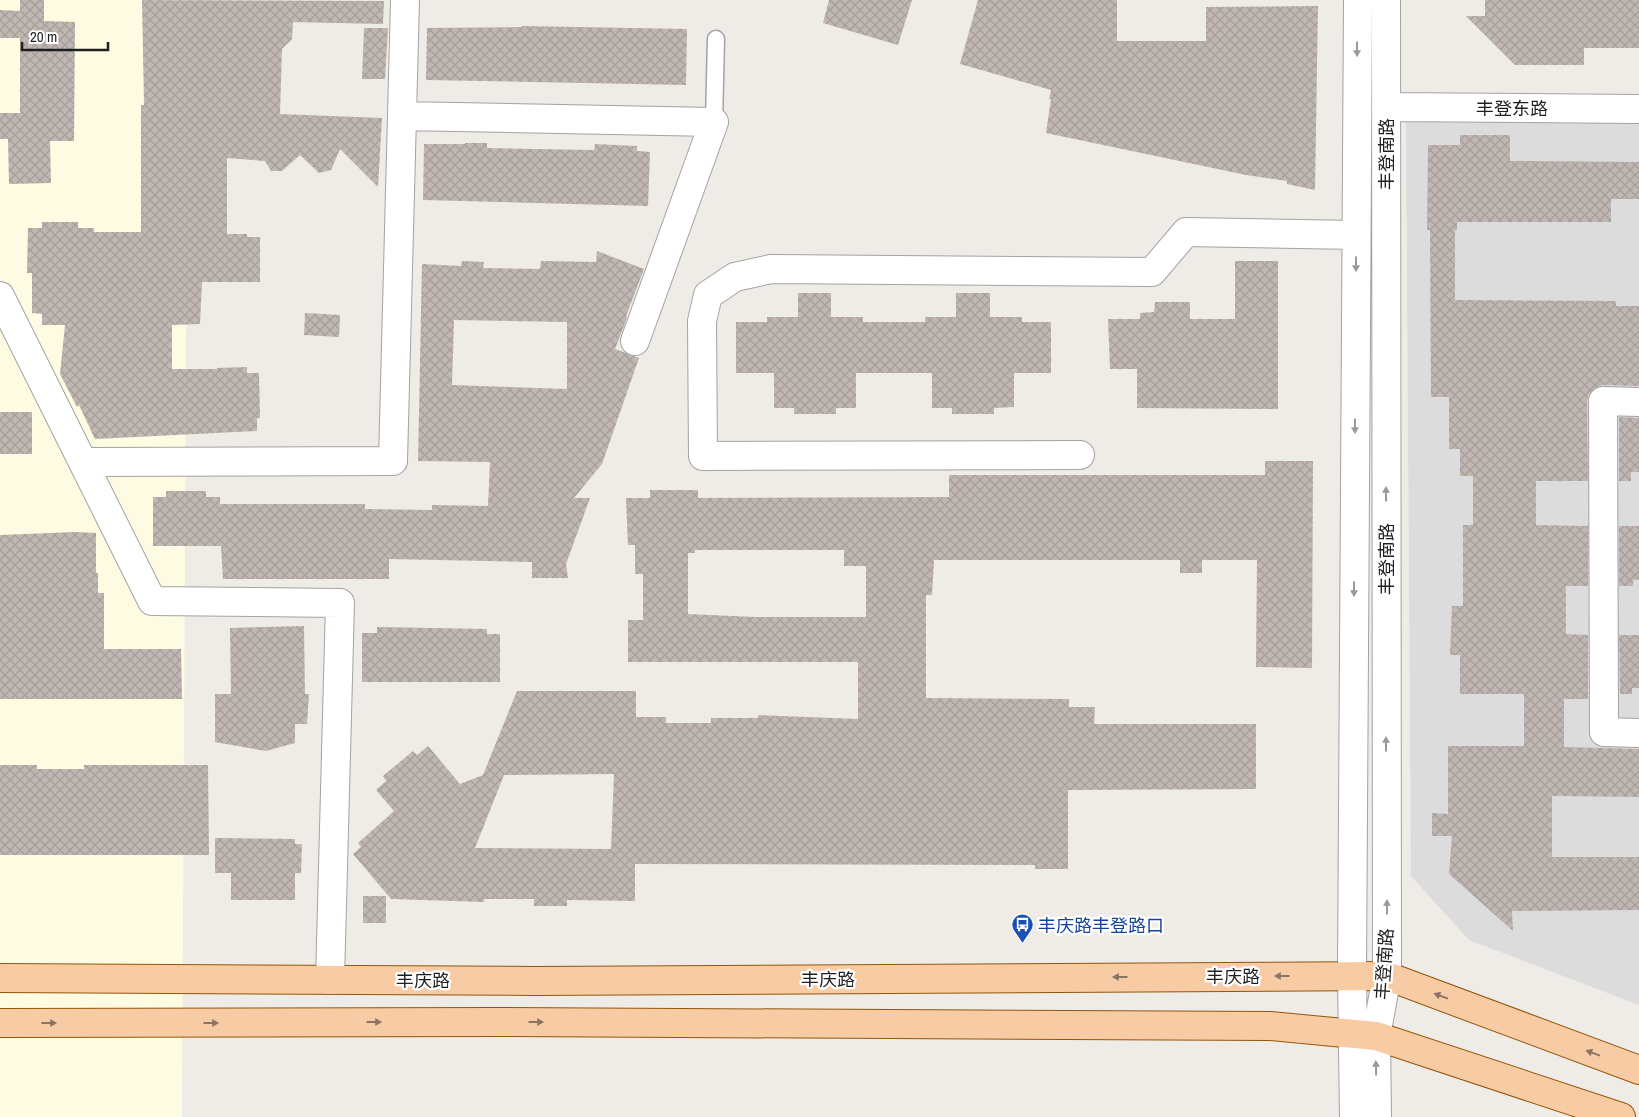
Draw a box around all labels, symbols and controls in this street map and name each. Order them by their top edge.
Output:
scale bar [22,20,109,52]
text: 20 m [30,26,57,47]
one-way arrow [1353,41,1361,57]
street label: 丰登东路 [1476,96,1548,121]
street label: 丰登南路 [1374,118,1399,190]
one-way arrow [1352,256,1360,272]
one-way arrow [1351,418,1359,434]
one-way arrow [1382,486,1390,502]
street label: 丰登南路 [1374,523,1399,595]
one-way arrow [1350,581,1358,597]
one-way arrow [1382,736,1390,752]
one-way arrow [1383,899,1391,915]
bus stop icon: 丰庆路丰登路口 [1010,913,1034,944]
place label: 丰庆路丰登路口 [1038,913,1164,938]
street label: 丰登南路 [1369,927,1399,1001]
street label: 丰庆路 [1206,964,1260,989]
street label: 丰庆路 [801,967,855,992]
street label: 丰庆路 [396,968,450,993]
one-way arrow [1274,972,1290,980]
one-way arrow [1111,973,1127,981]
one-way arrow [1433,992,1448,1000]
one-way arrow [366,1018,382,1026]
one-way arrow [528,1018,544,1026]
one-way arrow [41,1019,57,1027]
one-way arrow [203,1019,219,1027]
one-way arrow [1586,1049,1601,1056]
one-way arrow [1372,1060,1380,1076]

